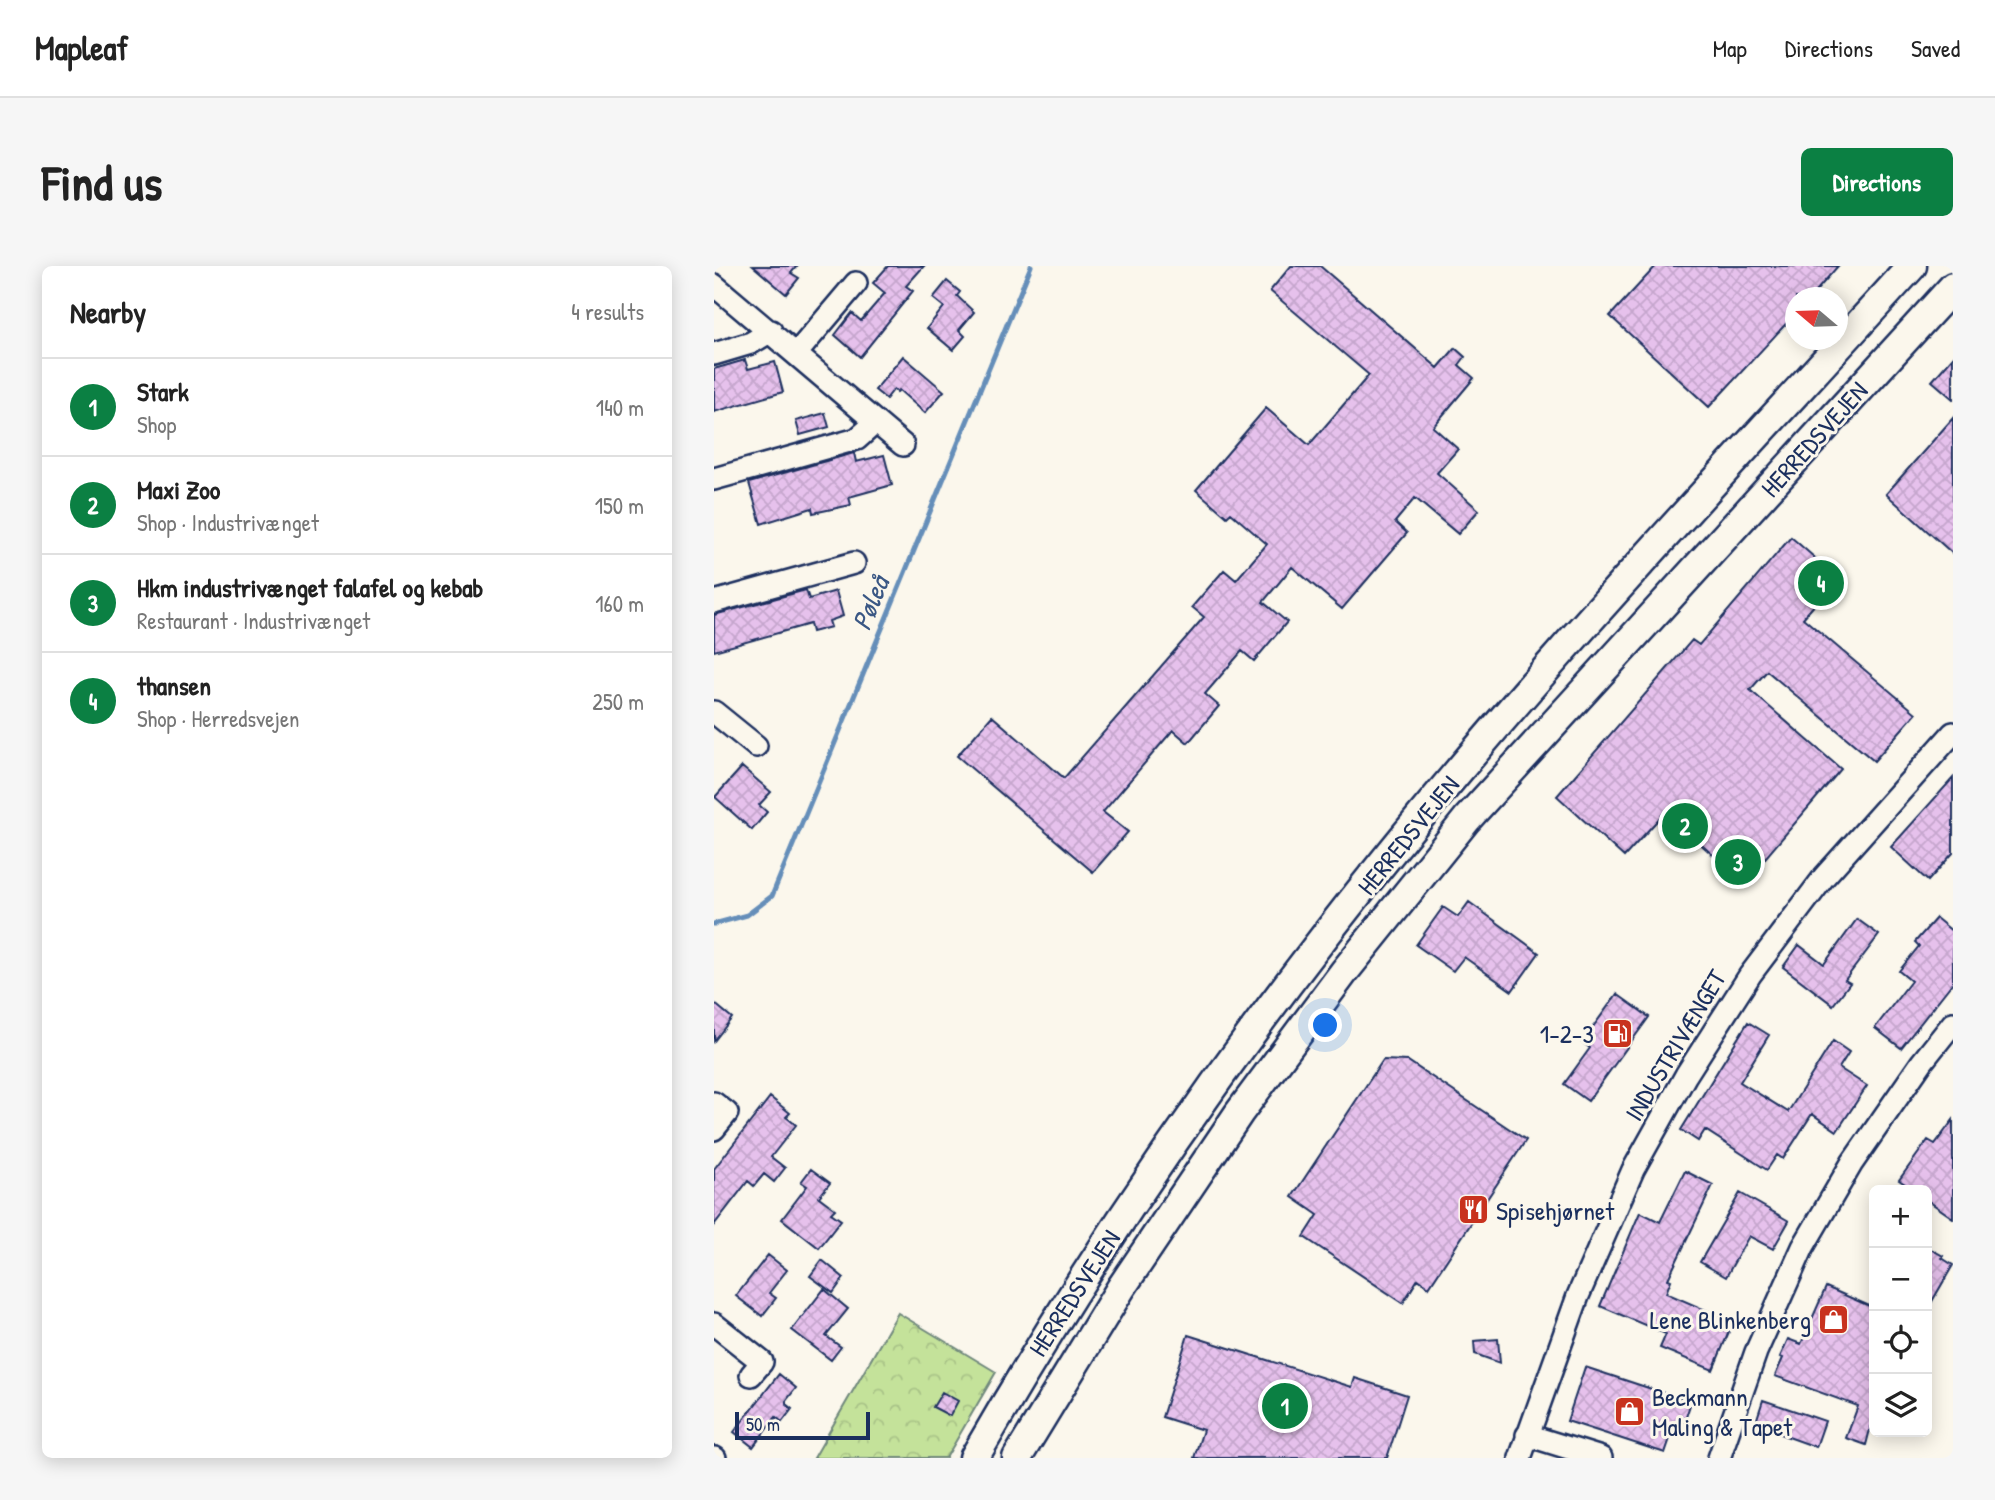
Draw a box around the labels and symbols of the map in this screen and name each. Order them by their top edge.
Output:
north arrow [1785,287,1848,350]
street label: HERREDSVEJEN [1753,374,1875,504]
pin: 4 [1798,557,1844,609]
water label: Pøleå [842,568,899,636]
street label: HERREDSVEJEN [1349,768,1467,902]
pin: 2 [1662,800,1708,852]
pin: 3 [1715,836,1761,888]
street label: INDUSTRIVÆNGET [1616,962,1734,1127]
your location [1308,1008,1342,1042]
place label: 1-2-3 [1540,1016,1594,1051]
fuel station icon: 1-2-3 [1600,1016,1634,1050]
restaurant icon: Spisehjørnet [1456,1193,1490,1227]
place label: Spisehjørnet [1496,1193,1615,1228]
street label: HERREDSVEJEN [1020,1223,1128,1363]
place label: Lene Blinkenberg [1650,1302,1811,1337]
shop icon: Lene Blinkenberg [1817,1302,1851,1336]
place label: Beckmann Maling & Tapet [1652,1379,1793,1444]
pin: 1 [1262,1380,1308,1432]
shop icon: Beckmann Maling & Tapet [1612,1394,1646,1428]
scale bar [735,1409,870,1441]

